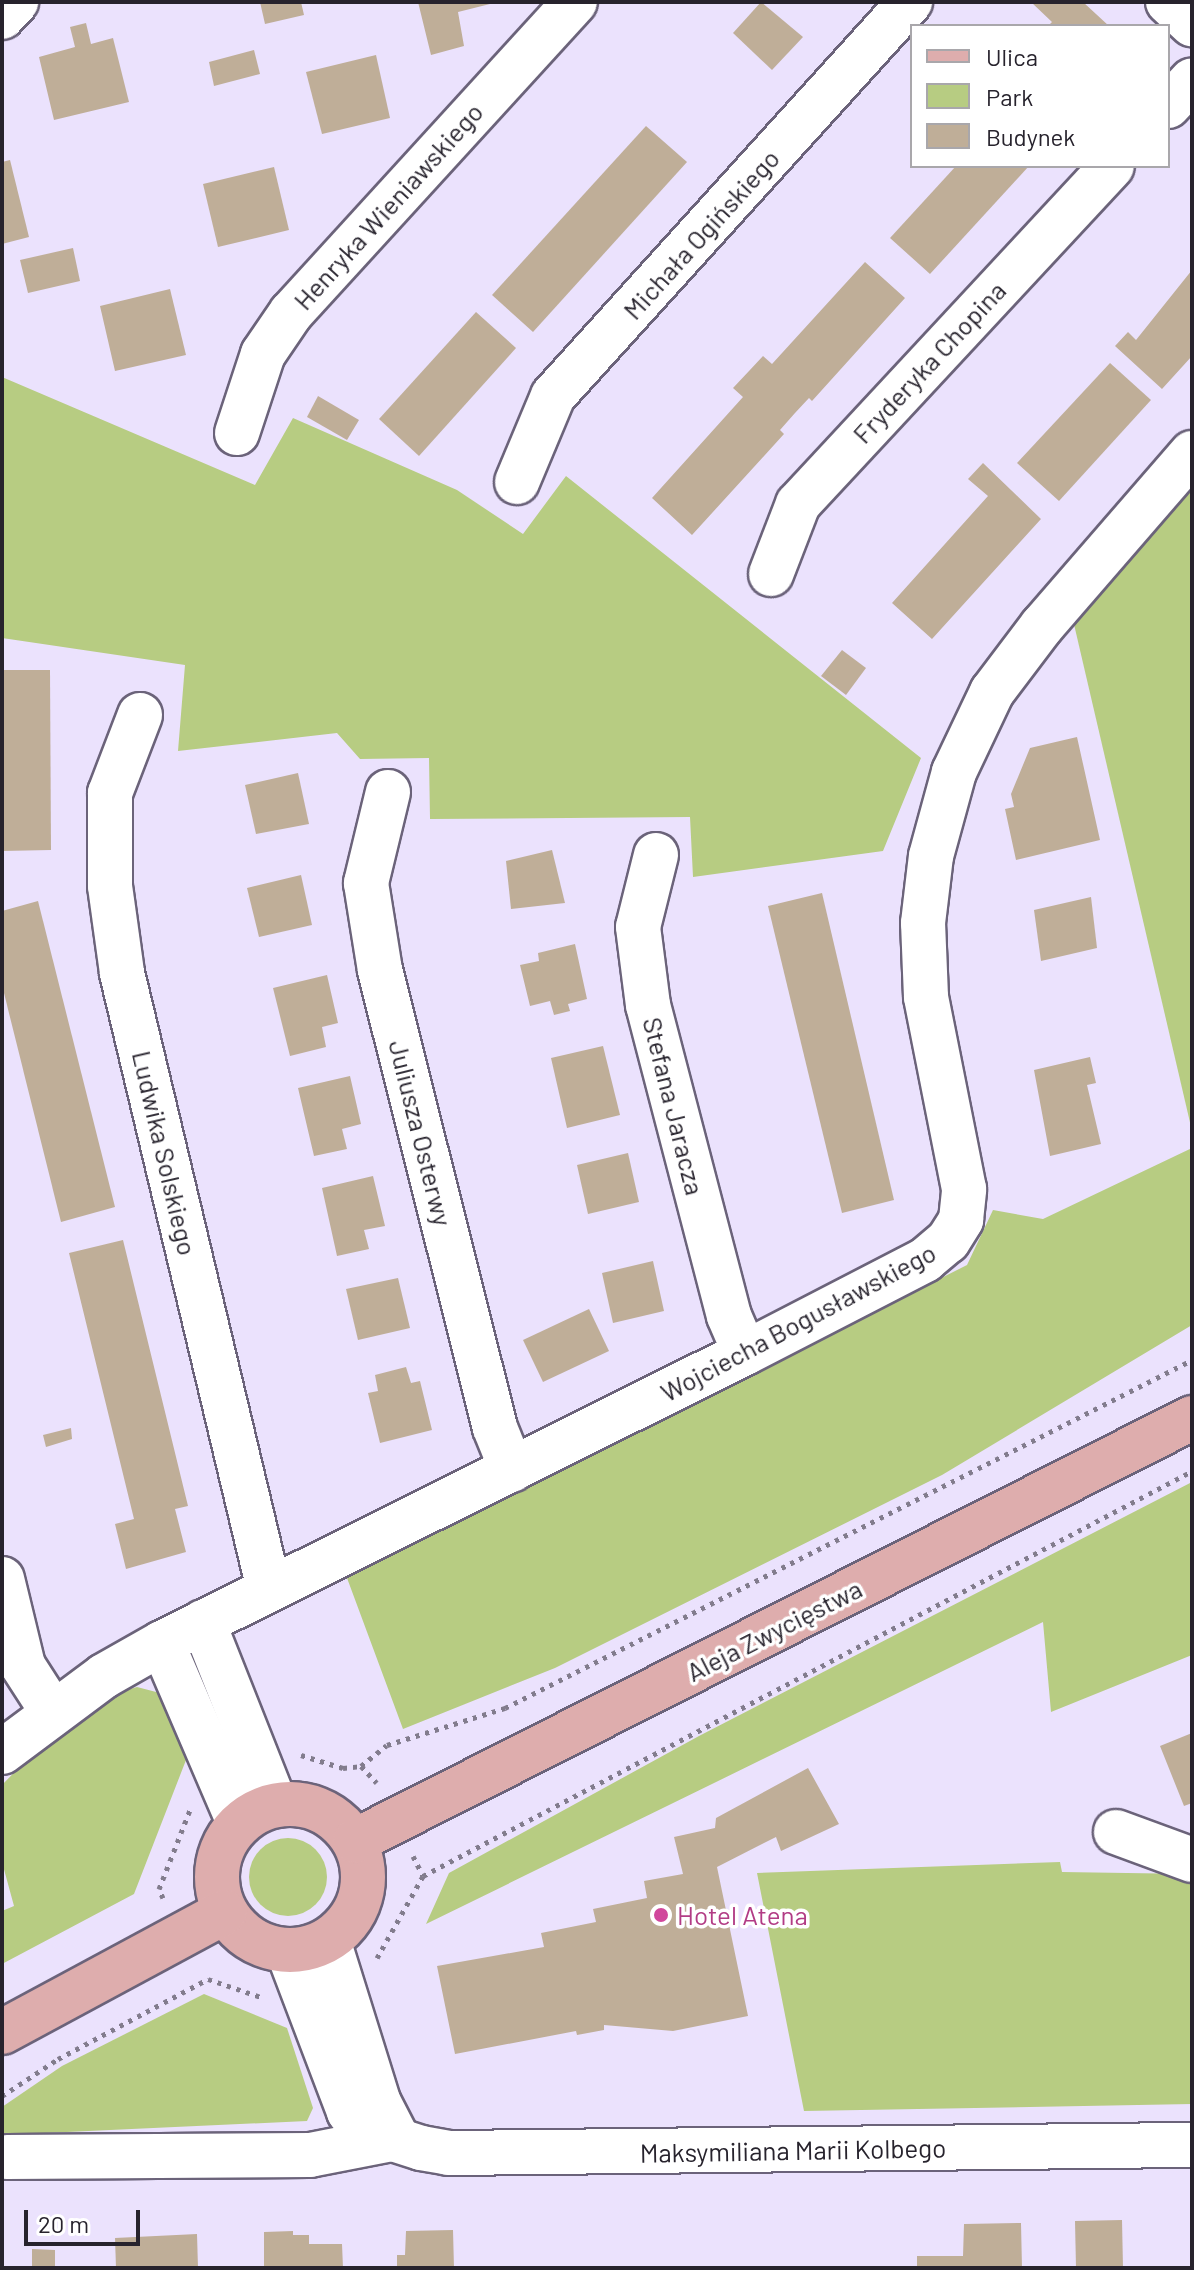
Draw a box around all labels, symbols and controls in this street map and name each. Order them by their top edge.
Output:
legend [910,24,1170,168]
text: Ulica [986,42,1038,71]
text: Park [986,82,1033,111]
street label: Henryka Wieniawskiego [287,96,489,316]
text: Budynek [986,122,1075,151]
street label: Michała Ogińskiego [616,143,786,325]
street label: Fryderyka Chopina [846,275,1012,449]
street label: Stefana Jaracza [637,1014,711,1198]
street label: Juliusza Osterwy [383,1037,459,1229]
street label: Ludwika Solskiego [126,1048,204,1258]
street label: Wojciecha Bogusławskiego [655,1236,941,1408]
street label: Aleja Zwycięstwa [681,1572,867,1688]
place label: Hotel Atena [677,1899,808,1931]
marker: Hotel Atena [652,1906,670,1924]
street label: Maksymiliana Marii Kolbego [640,2132,946,2168]
scale bar [28,2194,144,2244]
text: 20 m [38,2209,89,2238]

